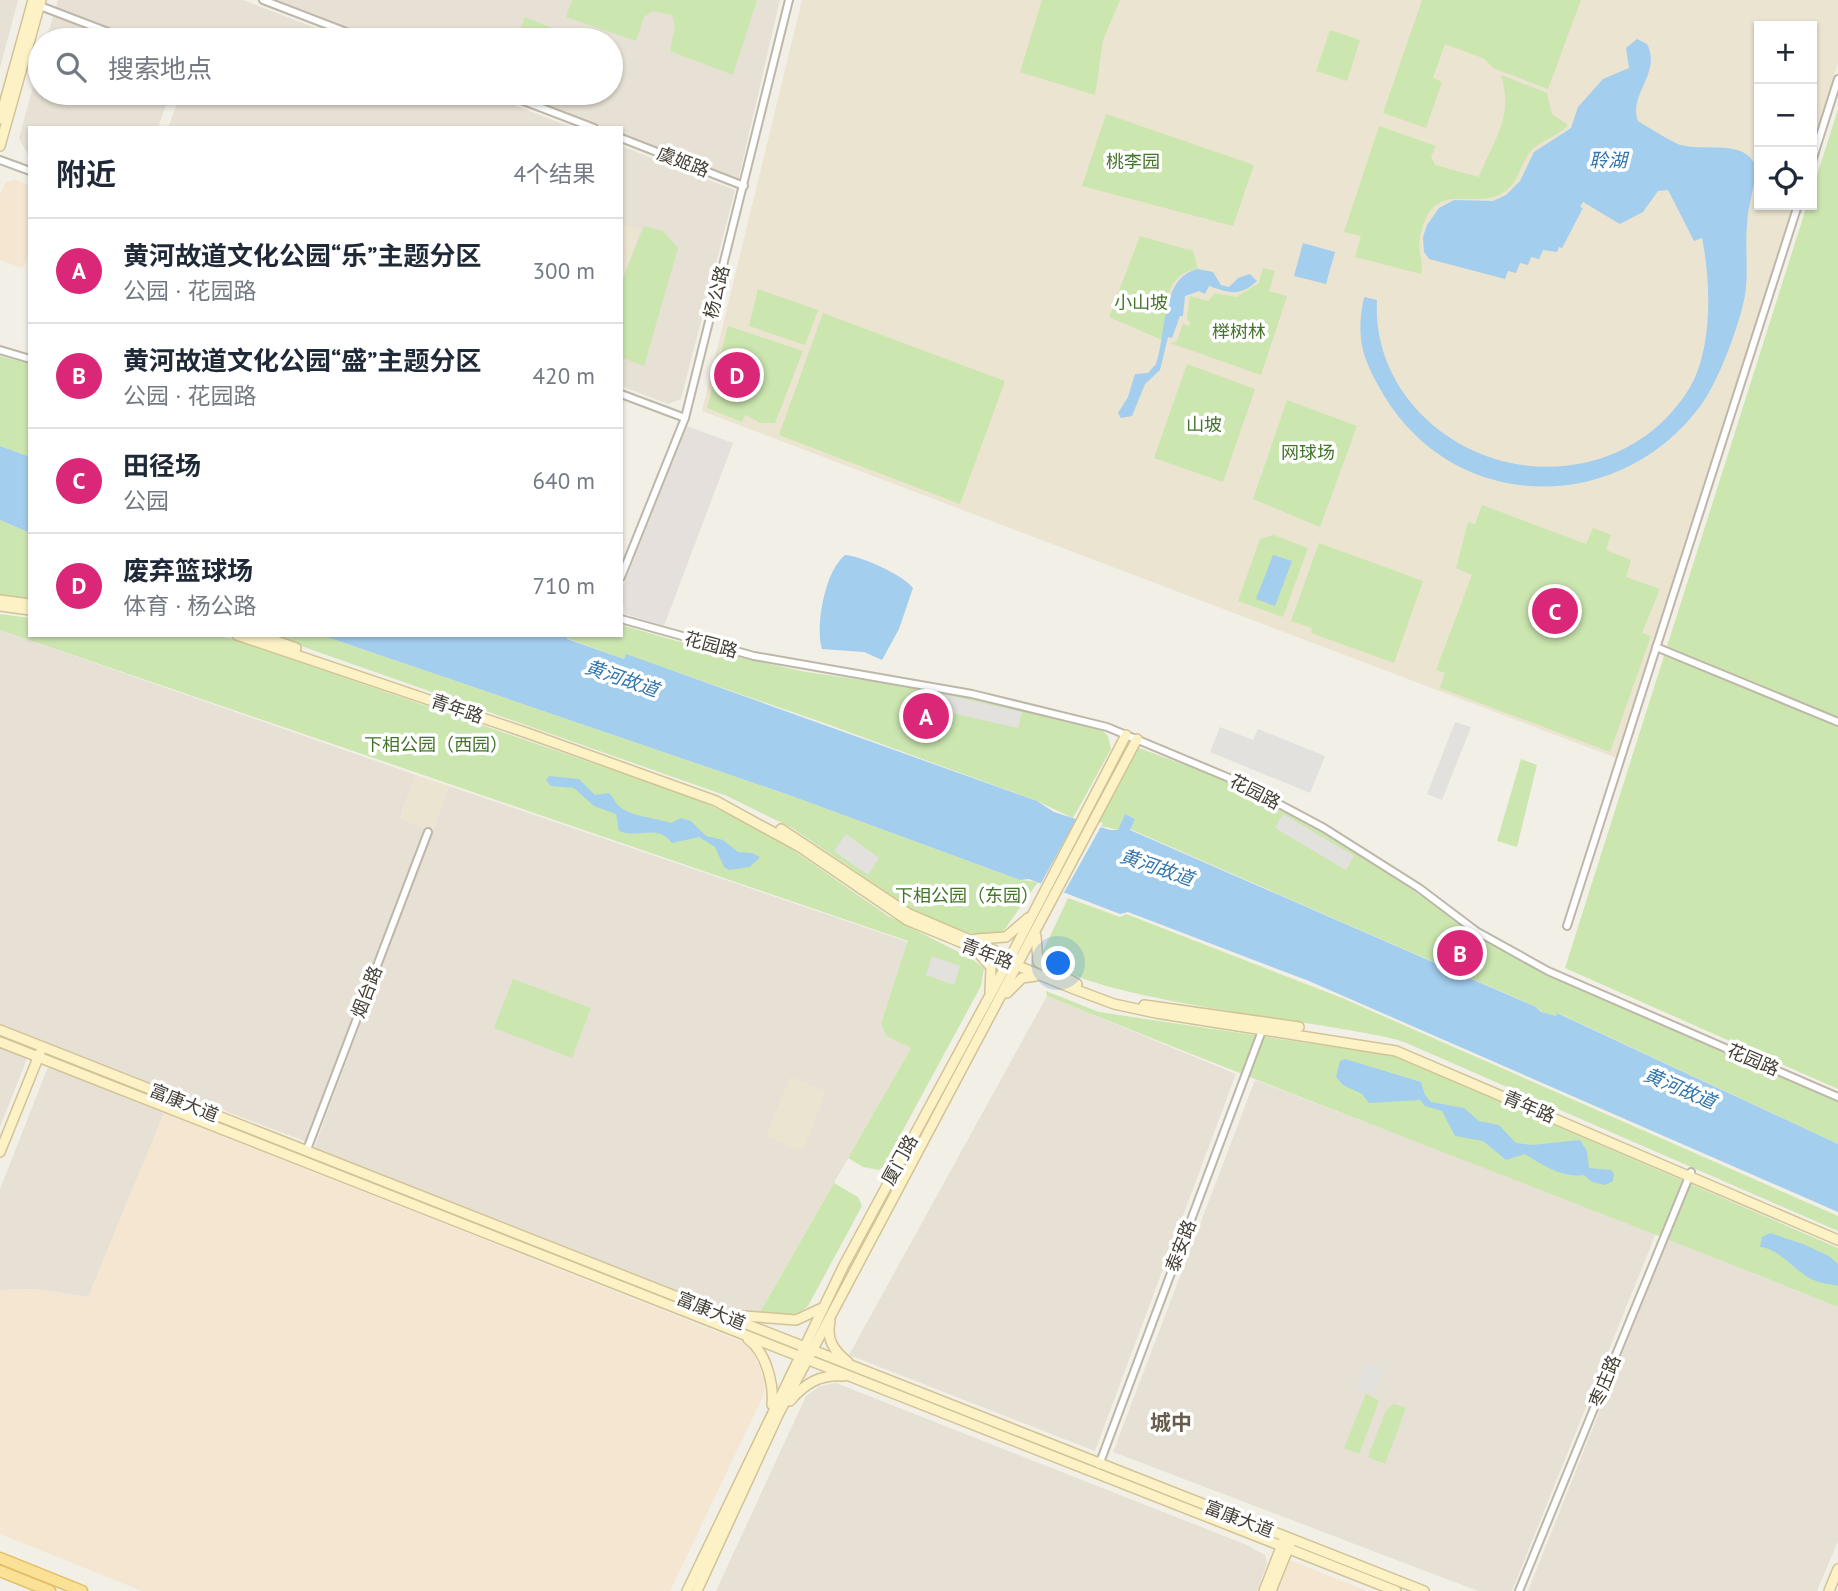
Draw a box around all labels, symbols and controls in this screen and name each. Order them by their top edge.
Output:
map controls [1754,21,1817,210]
button: + [1754,21,1817,84]
search box [28,28,623,105]
icon: search [52,48,90,86]
text: 搜索地点 [108,52,212,85]
button: − [1754,84,1817,147]
street label: 虞姬路 [654,141,713,182]
button: locate [1754,147,1817,210]
water label: 聆湖 [1589,148,1630,172]
park label: 桃李园 [1106,150,1160,173]
text: 附近 [56,154,116,193]
text: 4个结果 [513,159,595,188]
text: 黄河故道文化公园“乐”主题分区 [123,239,482,272]
text: A [72,256,86,285]
text: 300 m [533,256,595,285]
street label: 杨公路 [699,263,734,321]
text: 公园 · 花园路 [123,276,256,305]
park label: 小山坡 [1114,291,1168,314]
park label: 榉树林 [1212,320,1266,343]
text: 黄河故道文化公园“盛”主题分区 [123,344,482,377]
pin: D [714,349,760,401]
text: B [72,361,86,390]
text: 420 m [533,361,595,390]
text: 公园 · 花园路 [123,381,256,410]
park label: 山坡 [1186,413,1222,436]
park label: 网球场 [1281,441,1335,464]
text: 田径场 [123,449,201,482]
text: C [73,466,85,495]
text: 640 m [533,466,595,495]
text: 公园 [123,486,169,515]
text: 废弃篮球场 [123,554,253,587]
text: D [72,571,86,600]
text: 710 m [533,571,595,600]
pin: C [1532,585,1578,637]
text: 体育 · 杨公路 [123,591,256,620]
street label: 花园路 [682,626,740,663]
water label: 黄河故道 [582,654,665,703]
street label: 青年路 [428,689,486,728]
pin: A [903,690,949,742]
park label: 下相公园（西园） [364,733,508,756]
street label: 花园路 [1226,769,1285,814]
water label: 黄河故道 [1117,843,1200,892]
park label: 下相公园（东园） [895,884,1039,907]
pin: B [1437,927,1483,979]
street label: 青年路 [958,933,1017,974]
your location [1041,946,1075,980]
street label: 烟台路 [346,962,387,1021]
street label: 花园路 [1724,1038,1783,1081]
water label: 黄河故道 [1640,1062,1722,1115]
street label: 富康大道 [147,1078,222,1127]
street label: 青年路 [1500,1085,1559,1128]
street label: 厦门路 [876,1131,923,1189]
street label: 泰安路 [1160,1216,1201,1275]
street label: 富康大道 [674,1286,749,1335]
street label: 枣庄路 [1584,1351,1625,1410]
district label: 城中 [1150,1409,1192,1436]
street label: 富康大道 [1201,1495,1277,1542]

